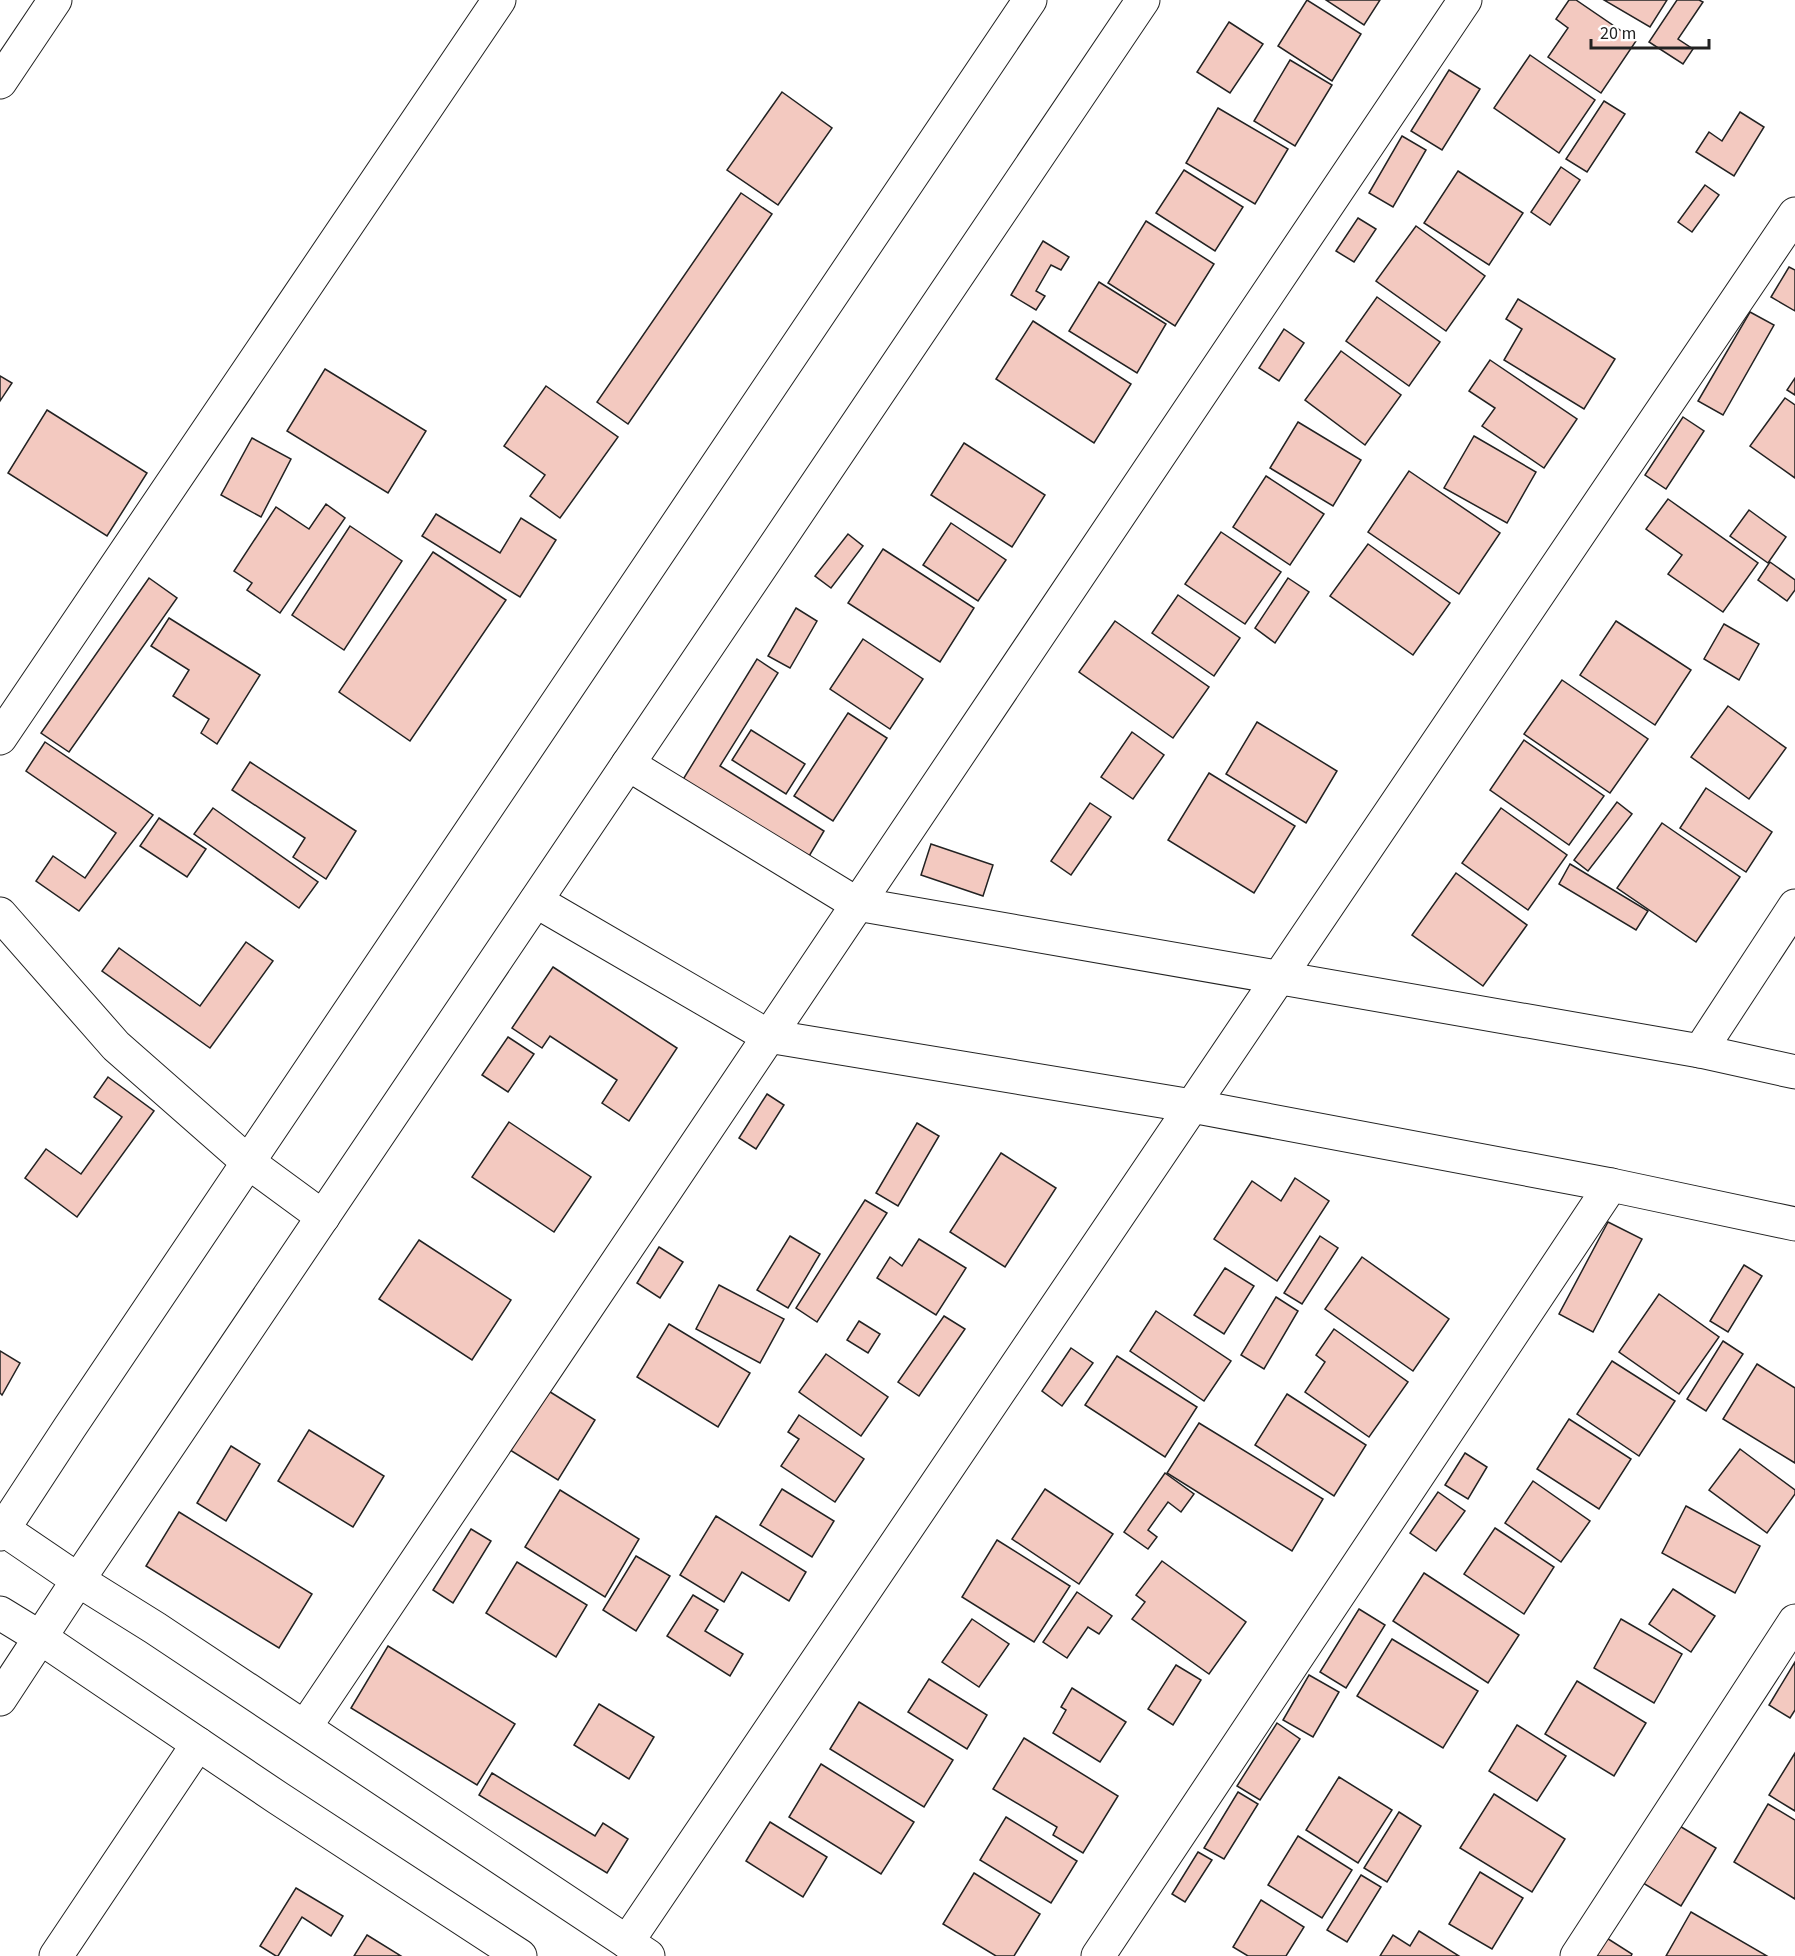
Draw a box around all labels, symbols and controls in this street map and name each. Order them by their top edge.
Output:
scale bar [1591,12,1710,50]
text: 20 m [1600,21,1636,46]

